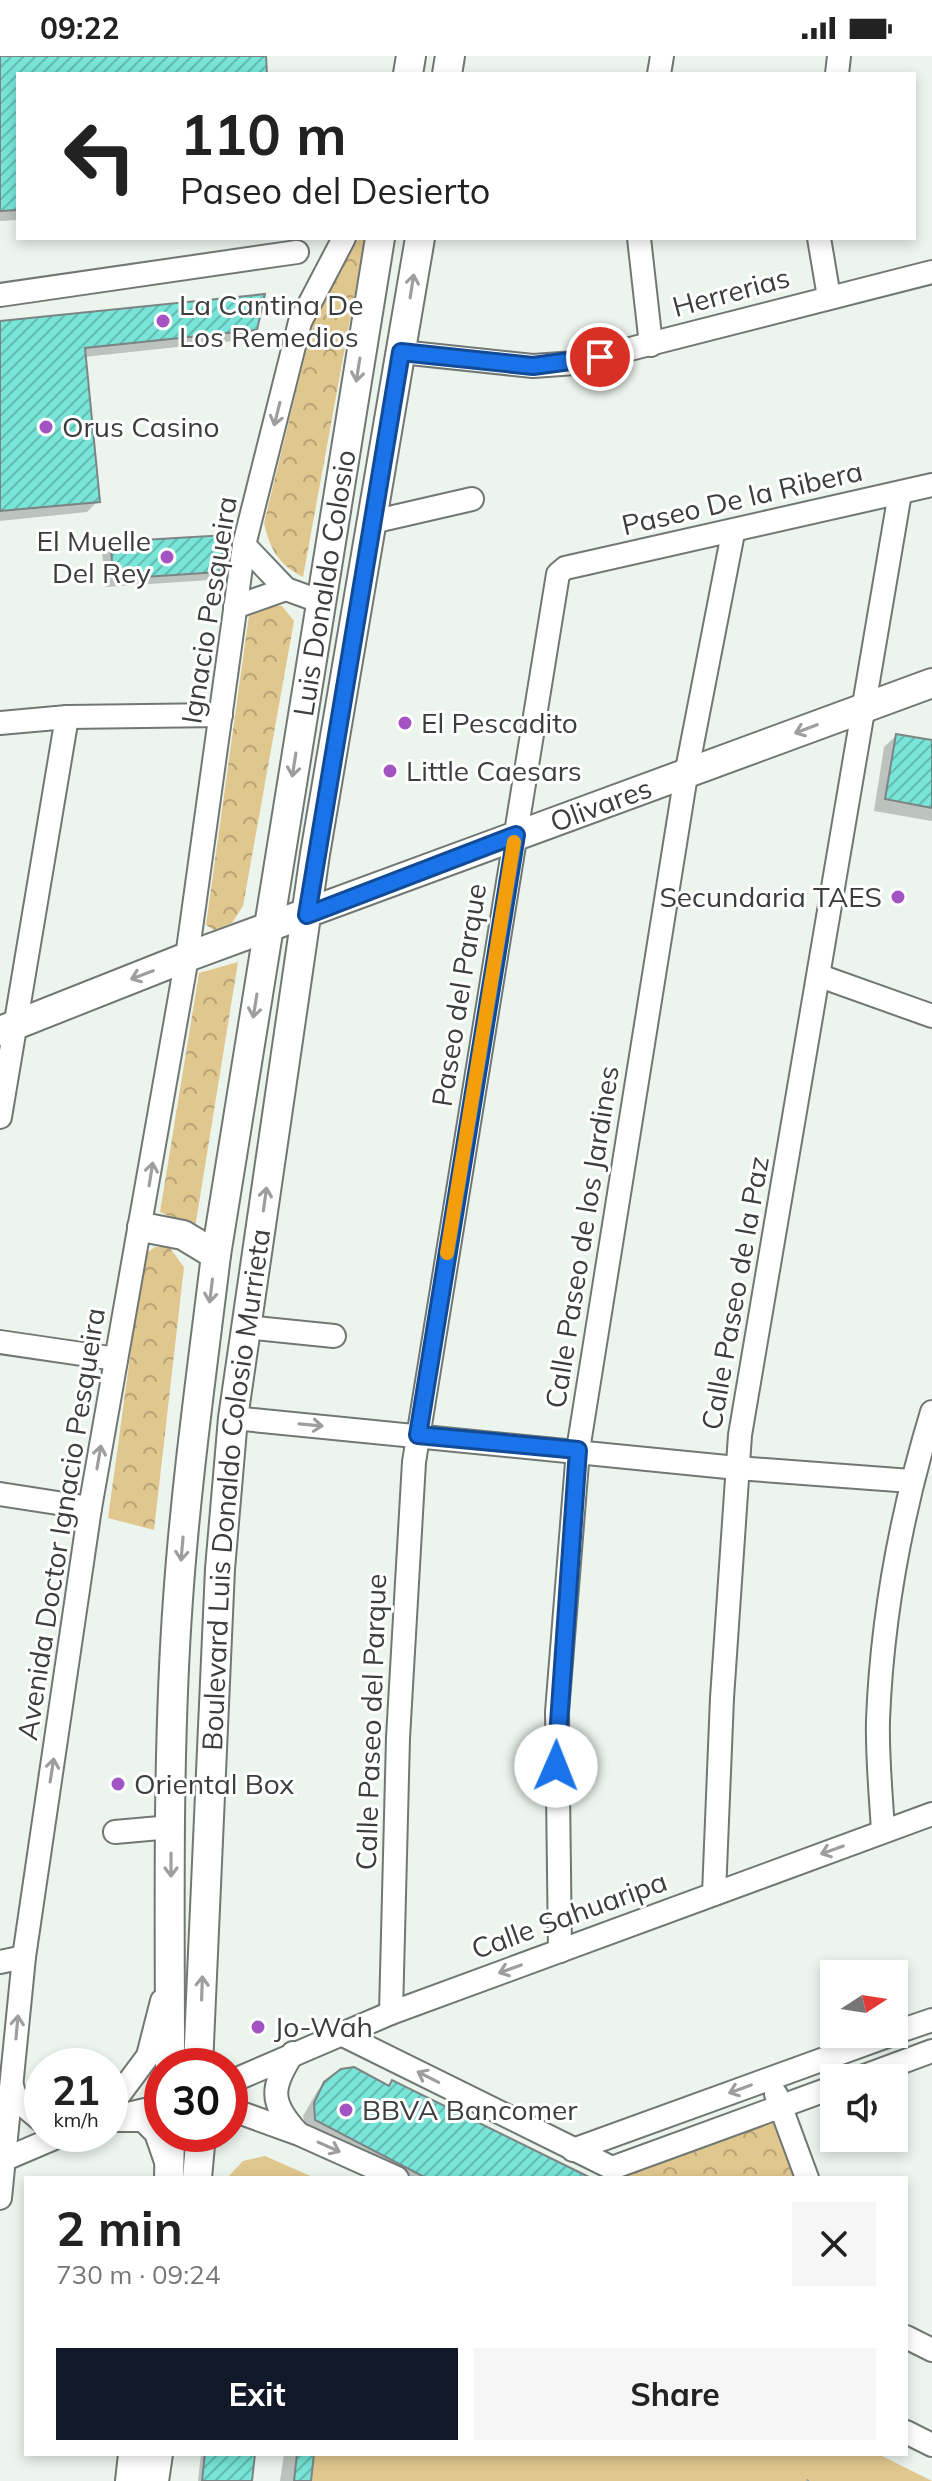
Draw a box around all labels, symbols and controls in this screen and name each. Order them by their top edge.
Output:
text: 09:22 [40,9,119,47]
text: 110 m [180,99,347,169]
icon: left [48,104,152,208]
text: Paseo del Desierto [180,168,490,213]
street label: Herrerias [669,259,793,324]
one-way arrow [406,273,421,299]
place label: La Cantina De Los Remedios [179,287,363,354]
marker: La Cantina De Los Remedios [154,312,172,330]
pin [566,323,634,391]
icon: arrive [578,335,622,379]
one-way arrow [350,357,365,382]
one-way arrow [269,401,284,427]
place label: Orus Casino [62,409,220,444]
marker: Orus Casino [37,418,55,436]
street label: Luis Donaldo Colosio [285,447,363,719]
street label: Paseo De la Ribera [618,453,866,542]
street label: Ignacio Pesqueira [173,494,244,726]
place label: El Muelle Del Rey [37,523,151,590]
marker: El Muelle Del Rey [158,548,176,566]
place label: El Pescadito [421,705,578,740]
marker: El Pescadito [396,714,414,732]
one-way arrow [794,723,819,737]
one-way arrow [286,752,301,777]
place label: Little Caesars [406,753,582,788]
marker: Little Caesars [381,762,399,780]
street label: Olivares [545,770,656,839]
place label: Secundaria TAES [659,879,882,914]
street label: Paseo del Parque [424,881,493,1109]
marker: Secundaria TAES [889,888,907,906]
one-way arrow [130,969,155,983]
one-way arrow [247,993,262,1018]
street label: Calle Paseo de los Jardines [537,1063,626,1411]
street label: Calle Paseo de la Paz [693,1153,776,1432]
one-way arrow [144,1162,159,1187]
one-way arrow [258,1187,273,1212]
street label: Boulevard Luis Donaldo Colosio Murrieta [194,1226,277,1751]
one-way arrow [204,1277,219,1304]
street label: Avenida Doctor Ignacio Pesqueira [9,1305,112,1743]
one-way arrow [297,1418,324,1433]
one-way arrow [92,1445,107,1470]
one-way arrow [175,1535,190,1562]
street label: Calle Paseo del Parque [348,1573,393,1871]
position arrow [514,1724,598,1808]
one-way arrow [45,1757,60,1783]
place label: Oriental Box [134,1766,294,1801]
marker: Oriental Box [109,1775,127,1793]
one-way arrow [820,1844,845,1858]
one-way arrow [163,1851,179,1878]
street label: Calle Sahuaripa [466,1863,671,1966]
north arrow [820,1960,908,2048]
map controls [820,1960,908,2152]
one-way arrow [497,1963,522,1978]
one-way arrow [194,1975,209,2002]
place label: Jo-Wah [274,2009,373,2044]
one-way arrow [10,2014,25,2041]
marker: Jo-Wah [249,2018,267,2036]
speed limit sign: 30 [144,2048,248,2152]
button: sound [820,2064,908,2152]
text: 21 [52,2065,100,2115]
one-way arrow [417,2069,441,2085]
one-way arrow [728,2083,753,2097]
place label: BBVA Bancomer [362,2092,578,2127]
marker: BBVA Bancomer [337,2101,355,2119]
text: km/h [53,2107,99,2132]
one-way arrow [317,2140,341,2155]
text: 2 min [56,2198,183,2258]
button: close [792,2202,876,2286]
text: 730 m · 09:24 [56,2258,220,2291]
button: Exit [56,2348,458,2440]
button: Share [474,2348,876,2440]

